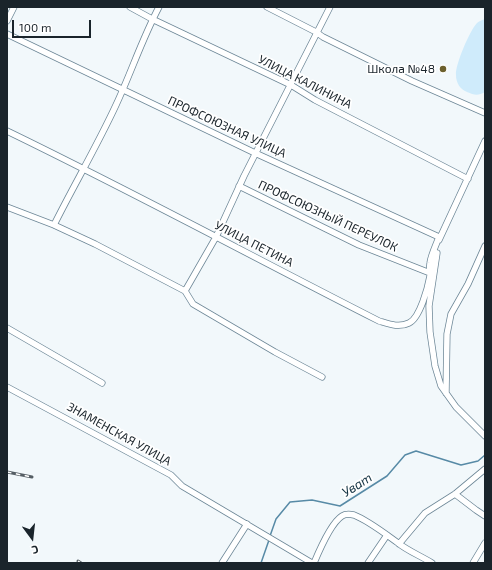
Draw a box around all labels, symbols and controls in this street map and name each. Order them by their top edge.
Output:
scale bar [14,12,93,38]
text: 100 m [19,20,51,34]
street label: УЛИЦА КАЛИНИНА [256,52,354,112]
place label: Школа №48 [367,62,435,76]
marker: Школа №48 [438,64,448,74]
street label: ПРОФСОЮЗНАЯ УЛИЦА [166,93,288,161]
street label: ПРОФСОЮЗНЫЙ ПЕРЕУЛОК [256,177,400,255]
street label: УЛИЦА ПЕТИНА [212,218,296,270]
street label: ЗНАМЕНСКАЯ УЛИЦА [64,399,174,469]
water label: Уват [339,470,375,500]
north arrow [12,518,52,558]
text: С [30,543,40,557]

